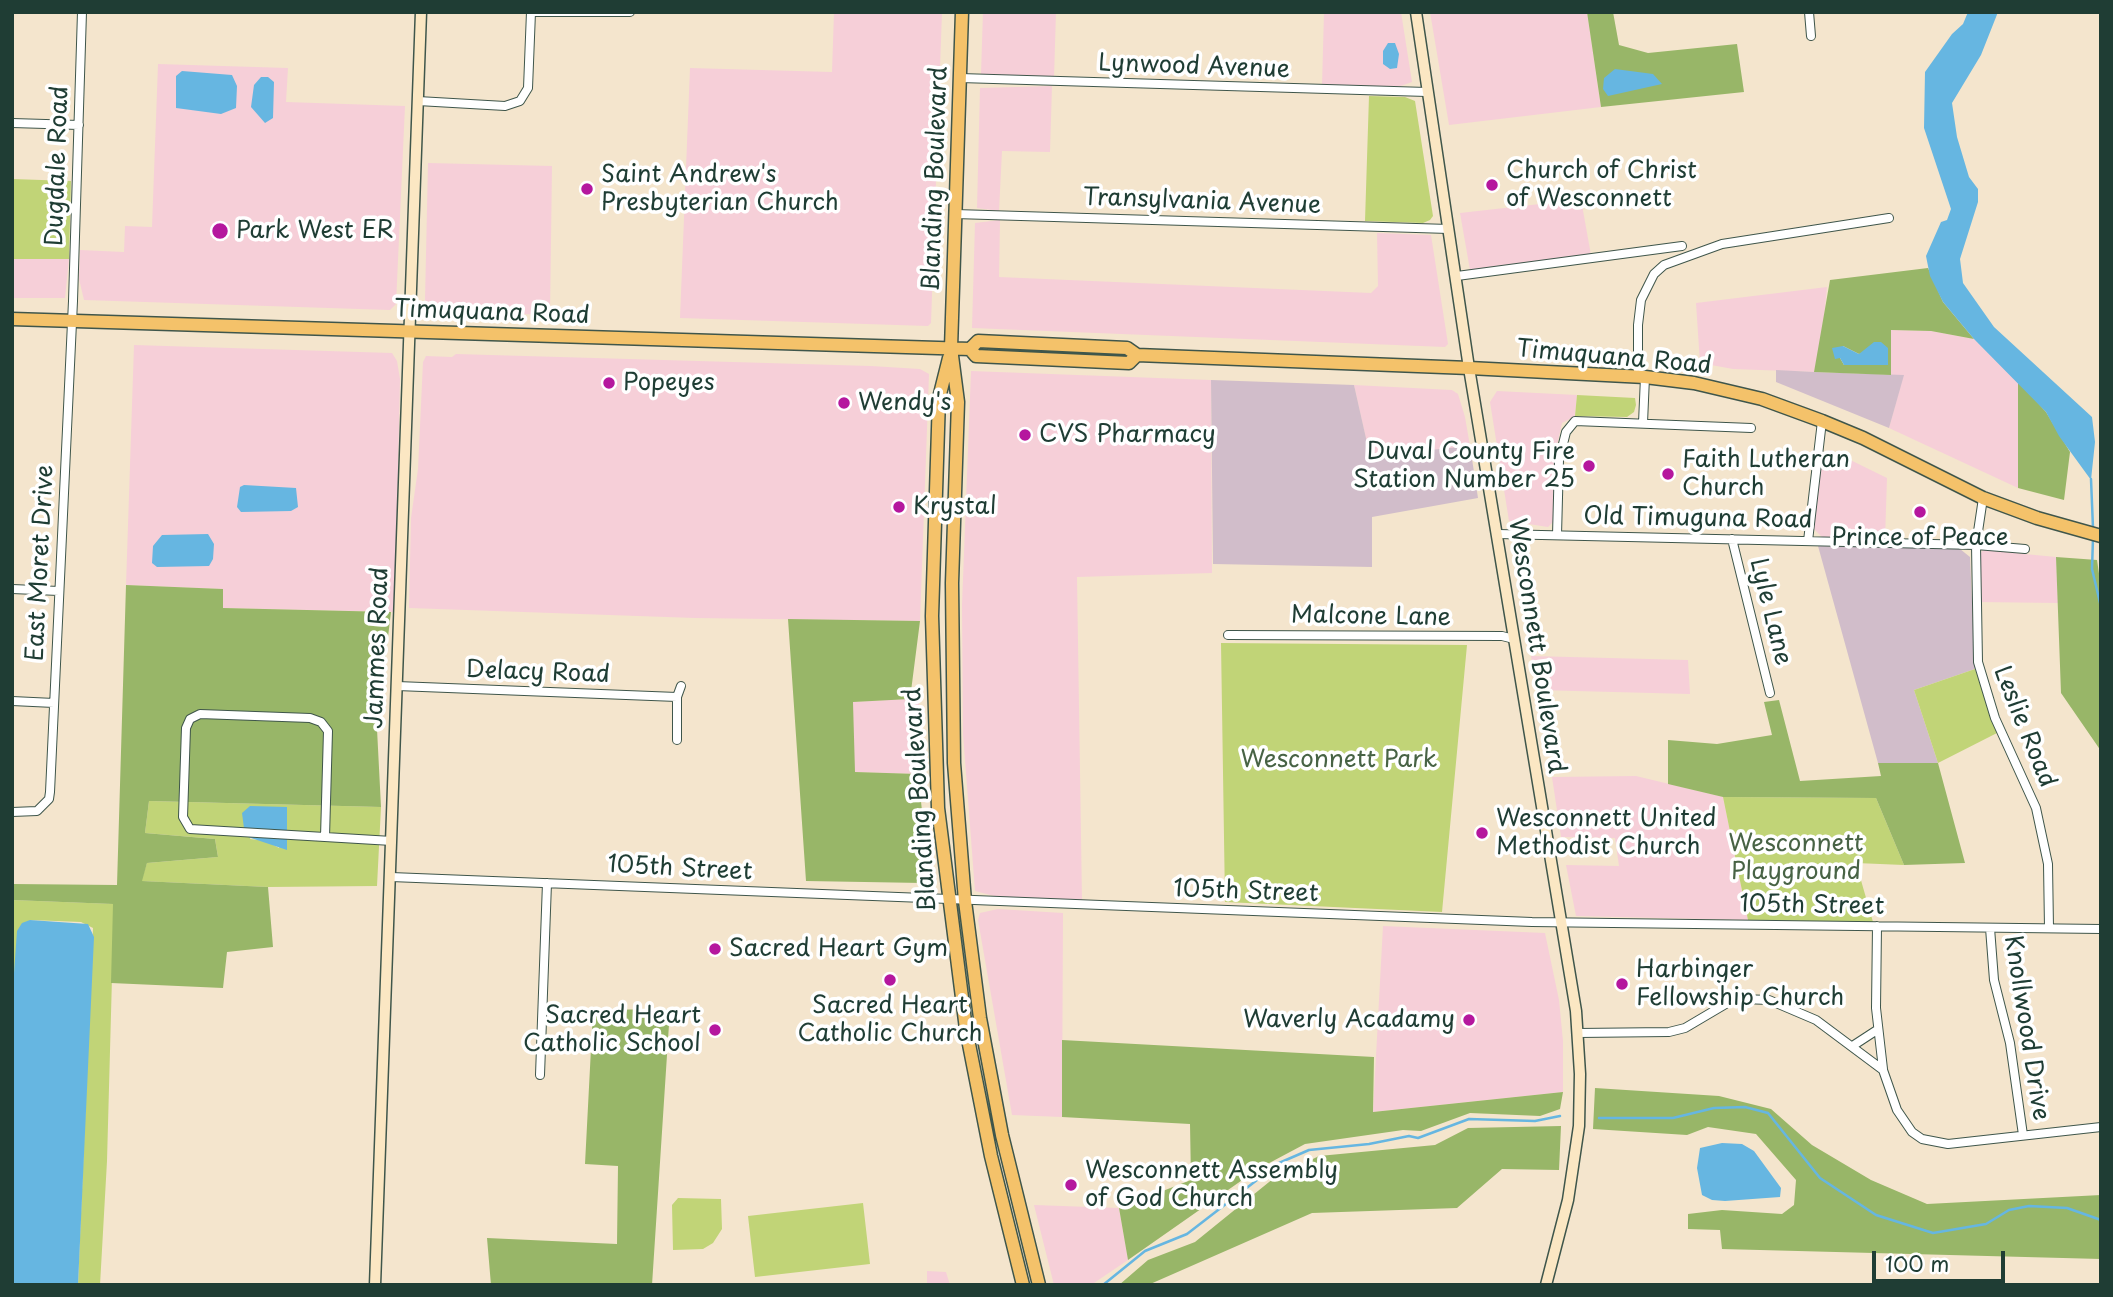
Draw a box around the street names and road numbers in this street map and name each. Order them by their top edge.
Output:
street label: Lynwood Avenue [1098,49,1290,85]
street label: Blanding Boulevard [918,66,954,292]
street label: Dugdale Road [41,85,75,247]
street label: Transylvania Avenue [1083,183,1321,221]
street label: Timuquana Road [394,295,590,331]
street label: Timuquana Road [1515,335,1713,381]
street label: East Moret Drive [21,464,61,662]
street label: Old Timuguna Road [1583,503,1813,535]
street label: Wesconnett Boulevard [1502,517,1570,775]
street label: Lyle Lane [1743,555,1797,669]
street label: Jammes Road [361,567,395,729]
street label: Malcone Lane [1291,601,1451,633]
street label: Delacy Road [466,656,610,690]
street label: Leslie Road [1987,662,2061,792]
street label: Blanding Boulevard [899,687,943,913]
street label: 105th Street [607,851,753,887]
street label: 105th Street [1173,875,1319,909]
street label: 105th Street [1739,890,1885,922]
street label: Knollwood Drive [1997,934,2055,1122]

